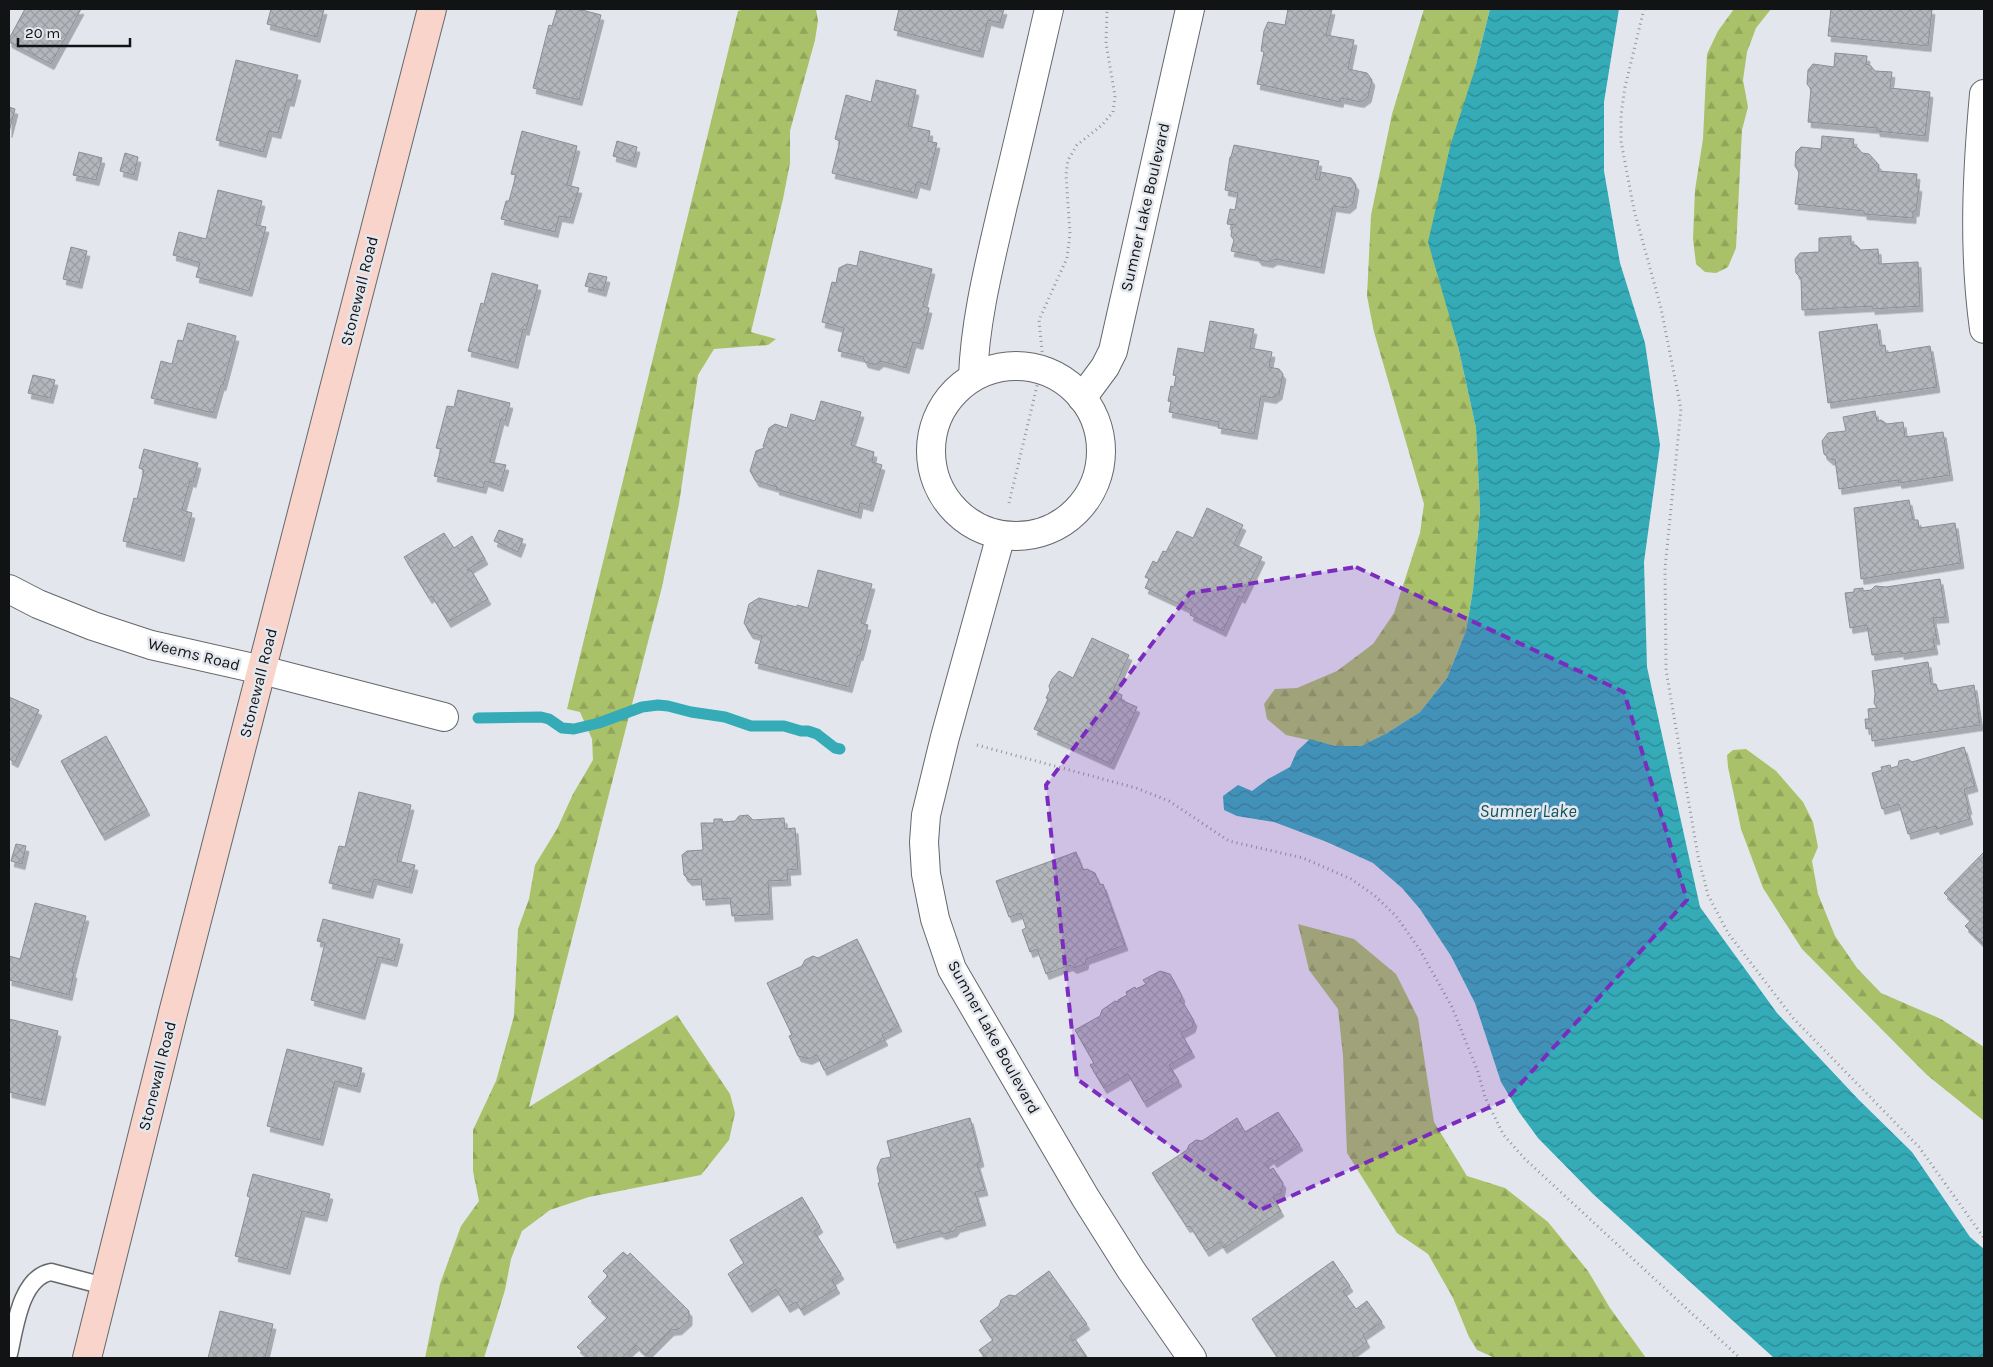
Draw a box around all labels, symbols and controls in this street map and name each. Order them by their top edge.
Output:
scale bar [18,15,130,47]
text: 20 m [25,24,60,42]
street label: Sumner Lake Boulevard [1116,121,1174,293]
street label: Stonewall Road [336,234,382,348]
street label: Stonewall Road [235,626,281,740]
street label: Weems Road [146,633,242,675]
water label: Sumner Lake [1479,800,1577,822]
street label: Sumner Lake Boulevard [944,957,1044,1117]
street label: Stonewall Road [134,1019,180,1133]

